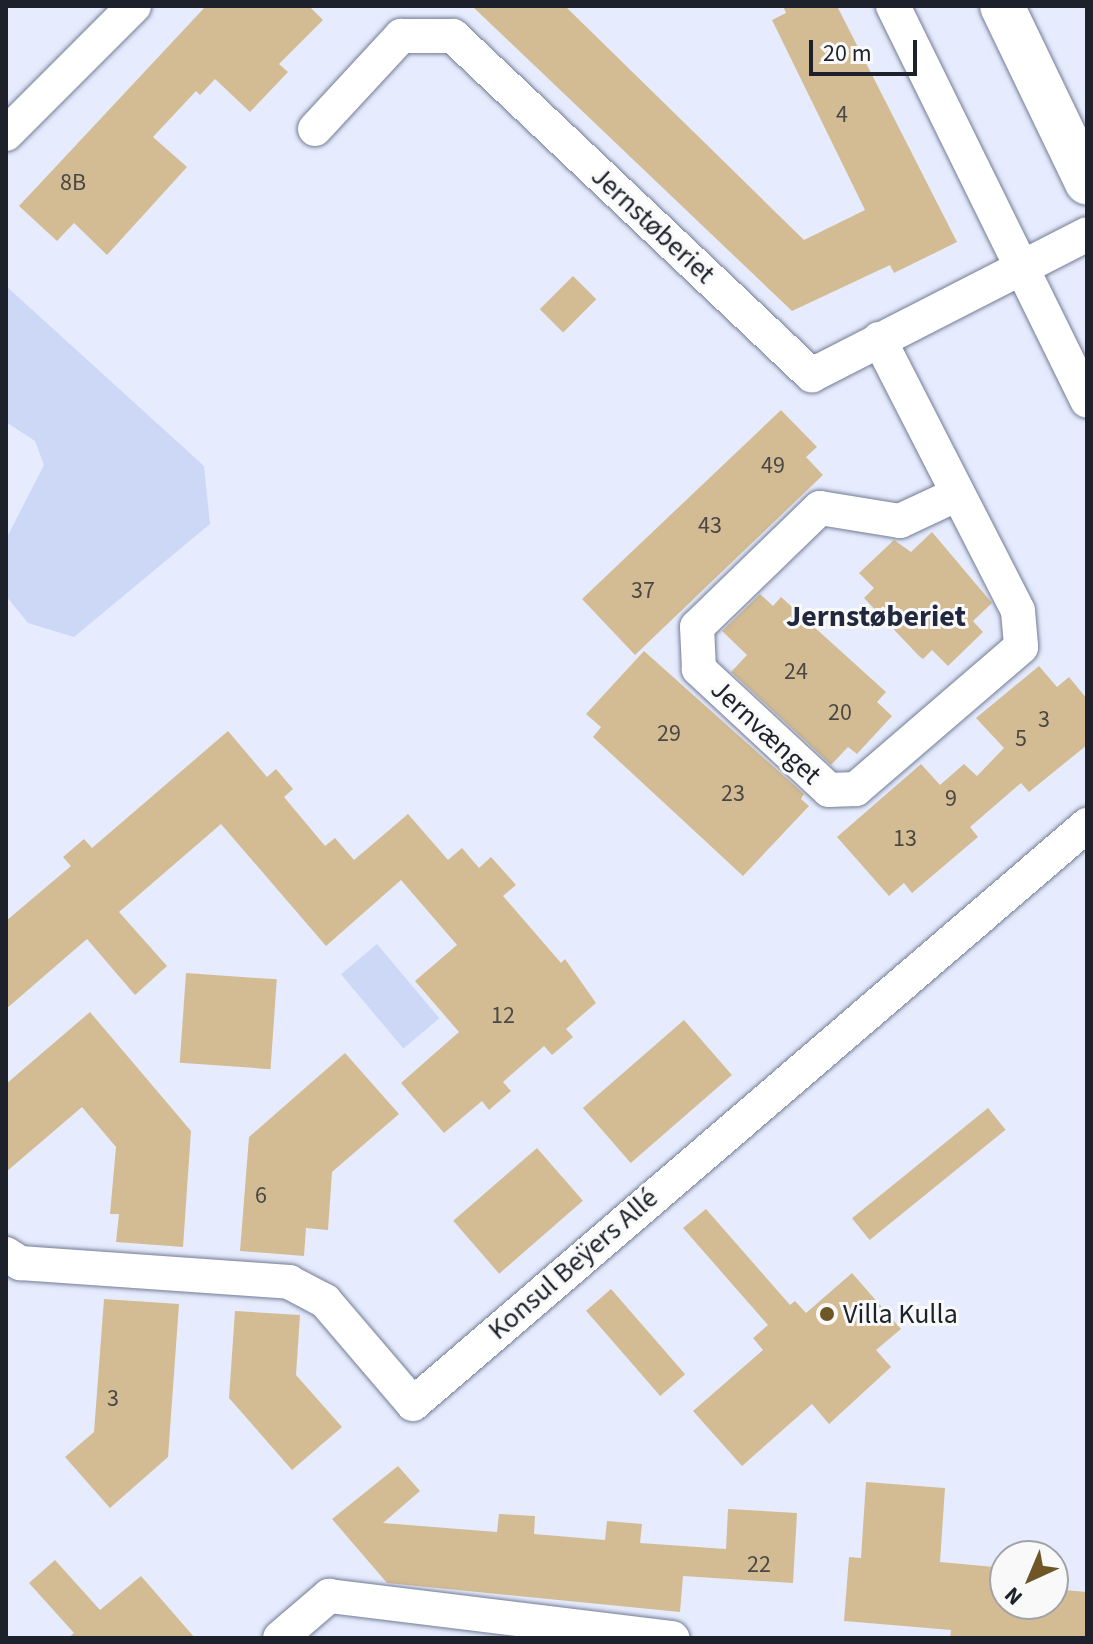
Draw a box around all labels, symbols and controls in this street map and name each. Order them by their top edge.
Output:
scale bar [813,24,921,74]
text: 20 m [823,36,872,71]
house number: 4 [836,101,848,129]
street label: Jernstøberiet [584,159,722,291]
house number: 8B [60,169,86,197]
house number: 49 [761,452,785,480]
house number: 43 [698,512,722,540]
house number: 37 [631,577,655,605]
district label: Jernstøberiet [786,599,966,635]
house number: 24 [784,658,808,686]
street label: Jernvænget [704,672,828,792]
house number: 20 [828,699,852,727]
house number: 3 [1038,706,1050,734]
house number: 29 [657,720,681,748]
house number: 5 [1015,725,1027,753]
house number: 23 [721,780,745,808]
house number: 9 [945,785,957,813]
house number: 13 [893,825,917,853]
house number: 12 [491,1002,515,1030]
street label: Konsul Beÿers Allé [481,1181,665,1347]
house number: 6 [255,1182,267,1210]
place label: Villa Kulla [843,1297,958,1331]
marker: Villa Kulla [818,1305,836,1323]
house number: 3 [107,1385,119,1413]
north arrow [989,1540,1069,1620]
house number: 22 [747,1551,771,1579]
text: N [997,1579,1030,1612]

